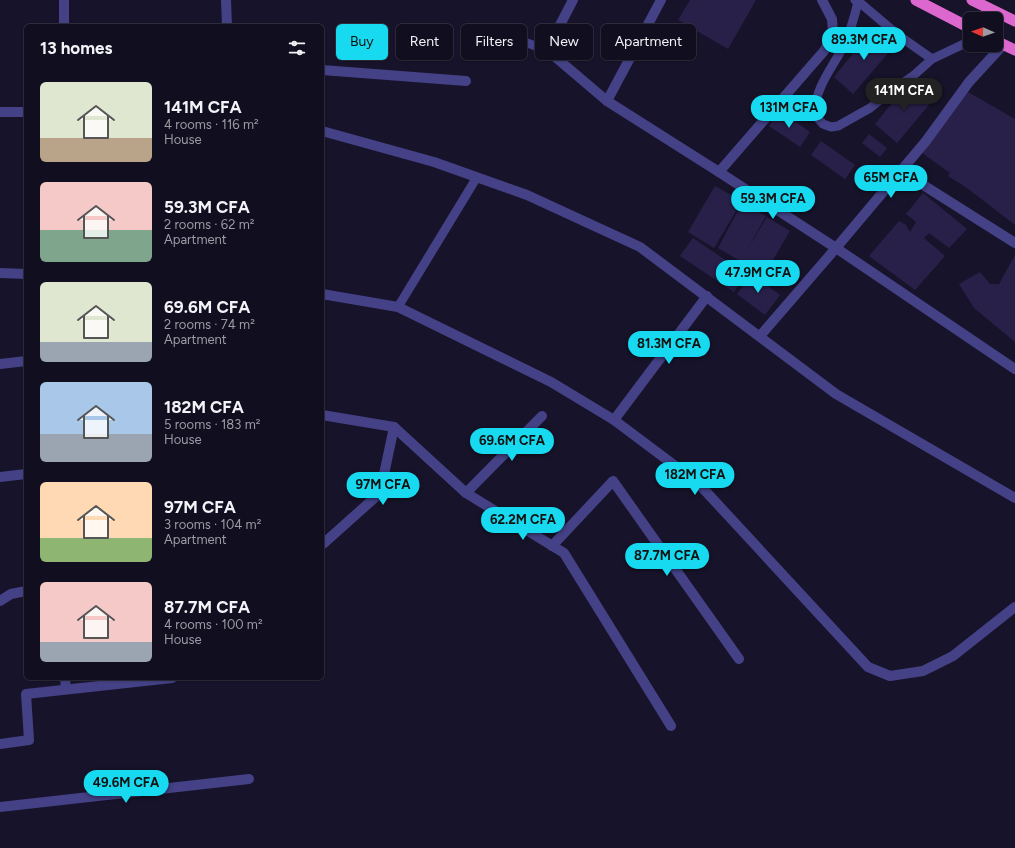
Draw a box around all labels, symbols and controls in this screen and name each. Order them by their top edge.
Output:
north arrow [963,12,1003,52]
map controls [963,12,1003,52]
chip: Buy [336,24,388,60]
chip: Rent [396,24,453,60]
chip: Filters [461,24,527,60]
chip: New [535,24,593,60]
chip: Apartment [601,24,696,60]
pin: 89.3M CFA [818,27,910,61]
text: 89.3M CFA [831,32,897,47]
icon: filters [286,37,308,59]
text: 13 homes [40,38,112,58]
pin: 141M CFA [863,78,945,112]
text: 141M CFA [874,83,934,98]
pin: 131M CFA [748,95,830,129]
text: 141M CFA [164,97,242,117]
icon: home [72,98,120,146]
text: 131M CFA [760,100,818,115]
text: 4 rooms · 116 m² [164,117,259,132]
text: House [164,132,202,147]
pin: 65M CFA [854,165,928,199]
text: 65M CFA [863,170,919,185]
pin: 59.3M CFA [727,186,819,220]
text: 59.3M CFA [740,191,806,206]
text: 59.3M CFA [164,197,250,217]
icon: home [72,198,120,246]
text: 2 rooms · 62 m² [164,217,254,232]
text: Apartment [164,232,227,247]
pin: 47.9M CFA [712,260,804,294]
text: 47.9M CFA [725,265,791,280]
text: 69.6M CFA [164,297,250,317]
icon: home [72,298,120,346]
text: 2 rooms · 74 m² [164,317,255,332]
pin: 81.3M CFA [623,331,715,365]
text: Apartment [164,332,227,347]
text: 81.3M CFA [637,336,701,351]
text: 182M CFA [164,397,244,417]
icon: home [72,398,120,446]
text: 5 rooms · 183 m² [164,417,260,432]
pin: 69.6M CFA [466,428,558,462]
text: House [164,432,202,447]
text: 69.6M CFA [479,433,545,448]
pin: 182M CFA [654,462,736,496]
text: 182M CFA [664,467,726,482]
pin: 97M CFA [346,472,420,506]
text: 97M CFA [356,477,410,492]
text: 97M CFA [164,497,236,517]
icon: home [72,498,120,546]
pin: 62.2M CFA [477,507,569,541]
text: 62.2M CFA [490,512,556,527]
text: 3 rooms · 104 m² [164,517,261,532]
text: Apartment [164,532,227,547]
pin: 87.7M CFA [621,543,713,577]
text: 87.7M CFA [634,548,700,563]
text: 87.7M CFA [164,597,250,617]
icon: home [72,598,120,646]
text: 4 rooms · 100 m² [164,617,263,632]
text: House [164,632,202,647]
pin: 49.6M CFA [80,770,172,804]
text: 49.6M CFA [93,775,159,790]

